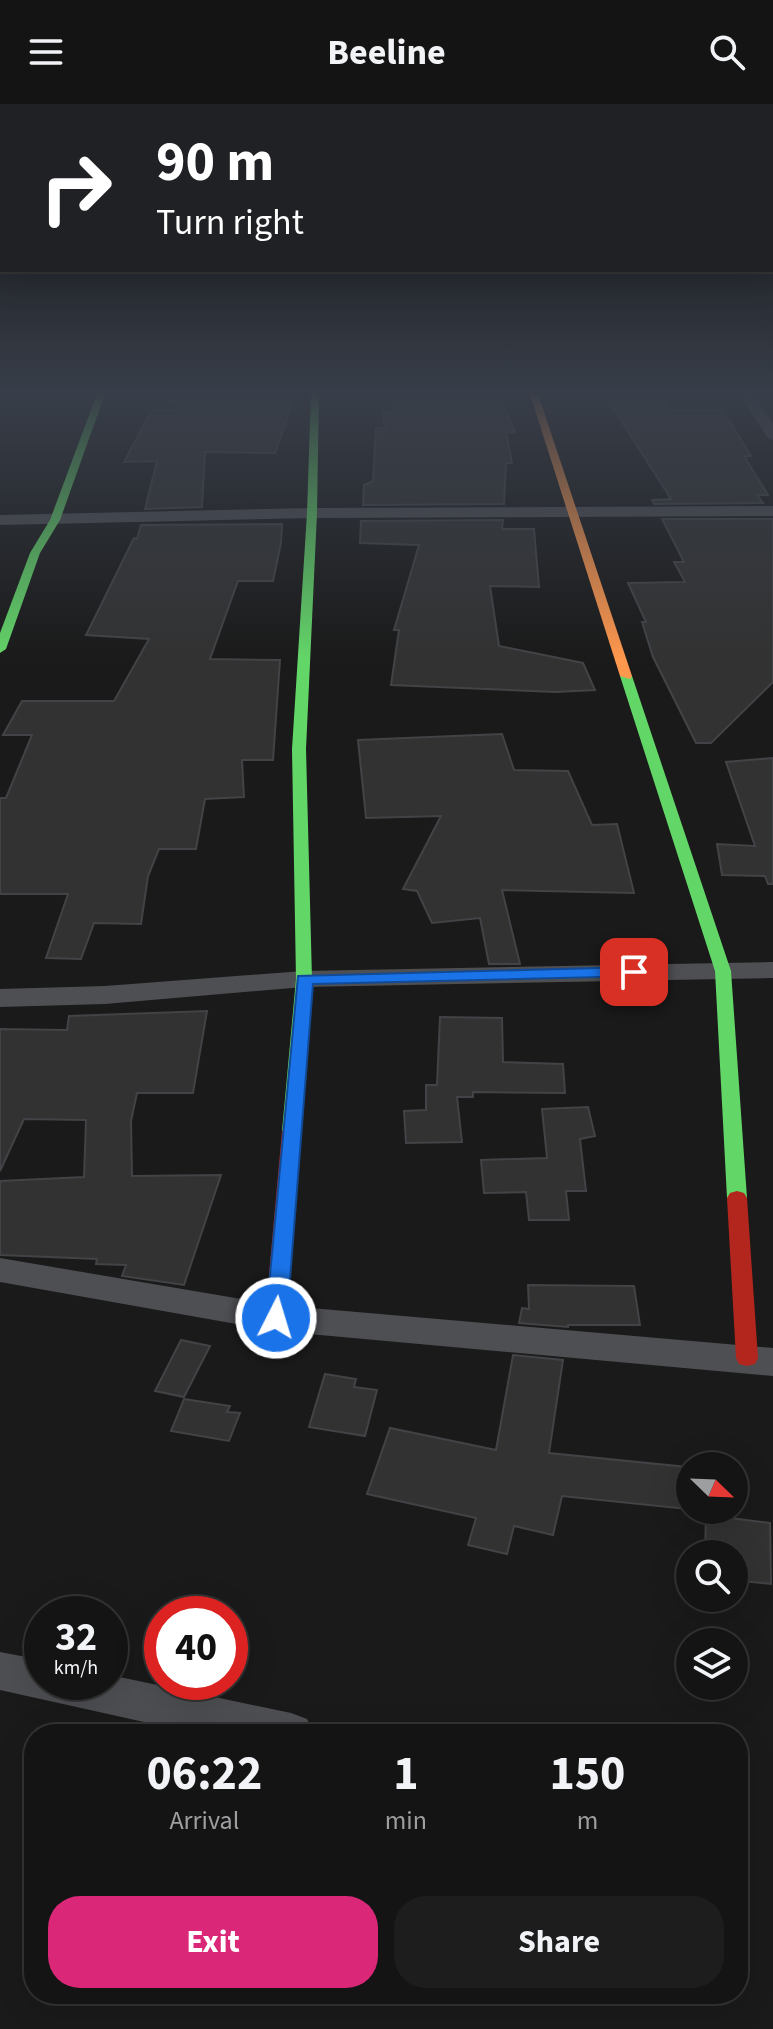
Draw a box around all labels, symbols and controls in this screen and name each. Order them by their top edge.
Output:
text: Beeline [327,27,446,78]
icon: menu [24,30,68,74]
icon: search [705,30,749,74]
text: 90 m [156,123,274,202]
icon: right [24,136,128,240]
text: Turn right [156,197,304,248]
pin [600,938,668,1006]
icon: arrive [612,950,656,994]
position arrow [234,1276,318,1360]
north arrow [676,1452,748,1524]
map controls [676,1452,748,1700]
button: search [676,1540,748,1612]
speed limit sign: 40 [144,1596,248,1700]
text: 32 [55,1609,97,1666]
button: layers [676,1628,748,1700]
text: km/h [54,1654,98,1682]
text: 06:22 [146,1740,262,1808]
text: 1 [393,1740,419,1808]
text: 150 [549,1740,625,1808]
text: Arrival [169,1802,239,1839]
text: min [385,1802,427,1839]
text: m [577,1802,598,1839]
button: Exit [48,1896,378,1988]
button: Share [394,1896,724,1988]

